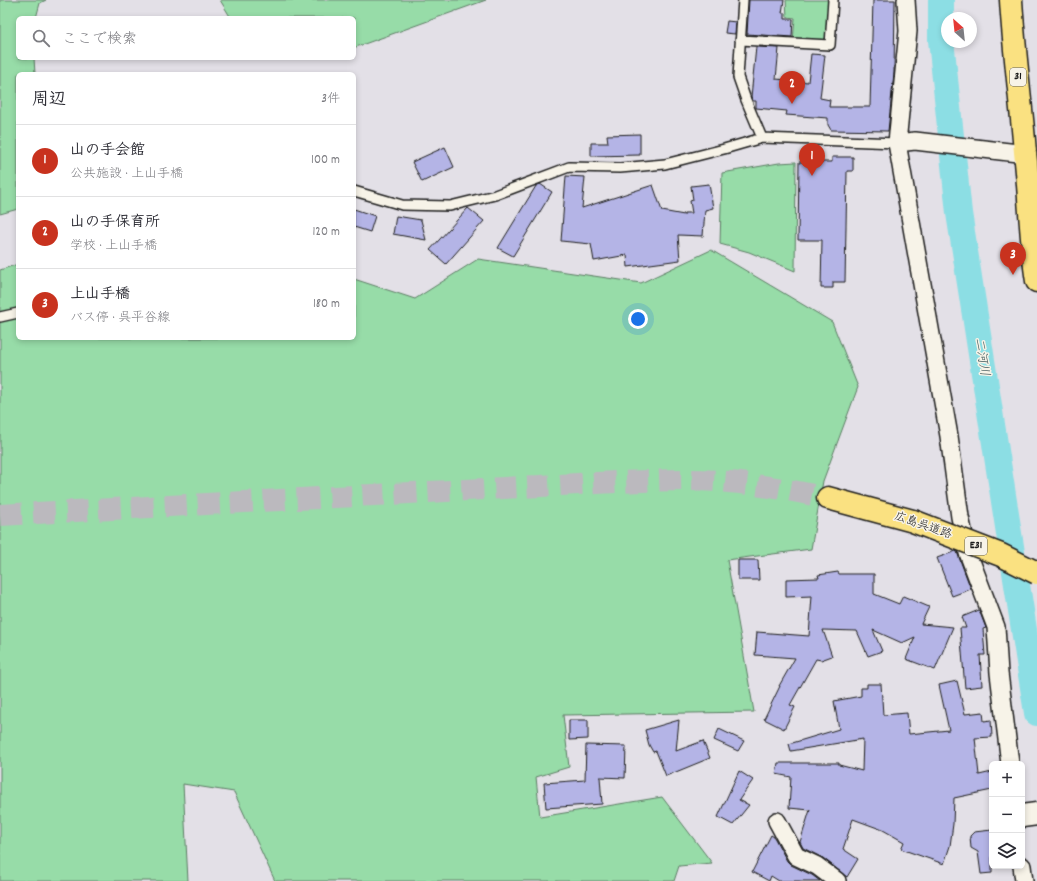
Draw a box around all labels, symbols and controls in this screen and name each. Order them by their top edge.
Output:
north arrow [941,12,977,48]
search box [16,16,356,60]
icon: search [30,27,52,49]
text: ここで検索 [62,29,137,51]
road number: 31 [1010,68,1026,86]
pin: 2 [779,71,805,104]
text: 周辺 [32,89,66,113]
text: 3件 [321,90,340,109]
text: 山の手会館 [70,140,145,162]
pin: 1 [799,143,825,176]
text: 1 [44,151,46,170]
text: 100 m [311,151,340,170]
text: 公共施設 · 上山手橋 [70,165,183,184]
text: 山の手保育所 [70,212,160,234]
text: 2 [42,223,48,242]
text: 120 m [312,223,340,242]
text: 学校 · 上山手橋 [70,237,157,256]
pin: 3 [1000,242,1026,275]
text: 上山手橋 [70,284,130,306]
text: 3 [42,295,48,314]
text: 180 m [313,295,340,314]
text: バス停 · 呉平谷線 [70,309,170,328]
your location [628,309,648,329]
water label: 二河川 [969,336,993,378]
street label: 広島呉道路 [892,508,954,544]
road number: E31 [965,537,987,555]
map controls [989,761,1025,869]
button: + [989,761,1025,797]
button: − [989,797,1025,833]
button: layers [989,833,1025,869]

